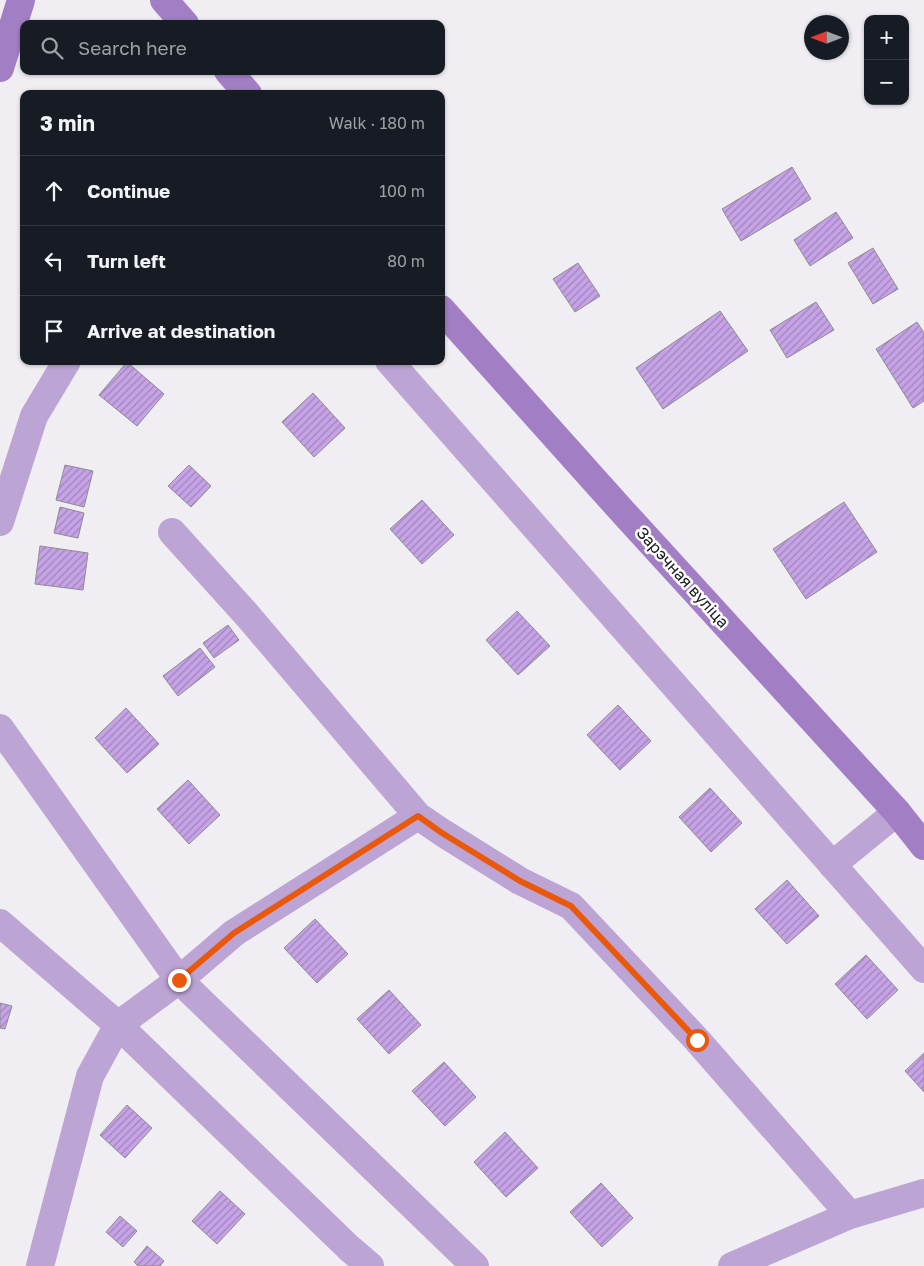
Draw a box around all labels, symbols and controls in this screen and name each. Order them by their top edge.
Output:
north arrow [804,15,849,60]
map controls [864,15,909,105]
button: + [864,15,909,60]
search box [20,20,445,75]
icon: search [38,34,66,62]
text: Search here [78,36,187,59]
button: − [864,60,909,105]
text: 3 min [40,110,95,136]
text: Walk · 180 m [329,113,425,133]
icon: ahead [40,177,68,205]
text: Continue [87,179,170,202]
text: 100 m [379,181,425,201]
icon: left [40,247,68,275]
text: Turn left [87,249,166,272]
text: 80 m [387,251,425,271]
icon: arrive [40,317,68,345]
text: Arrive at destination [87,319,275,342]
street label: Зарэчная вуліца [632,522,734,632]
route end [168,969,191,992]
route start [686,1029,709,1052]

